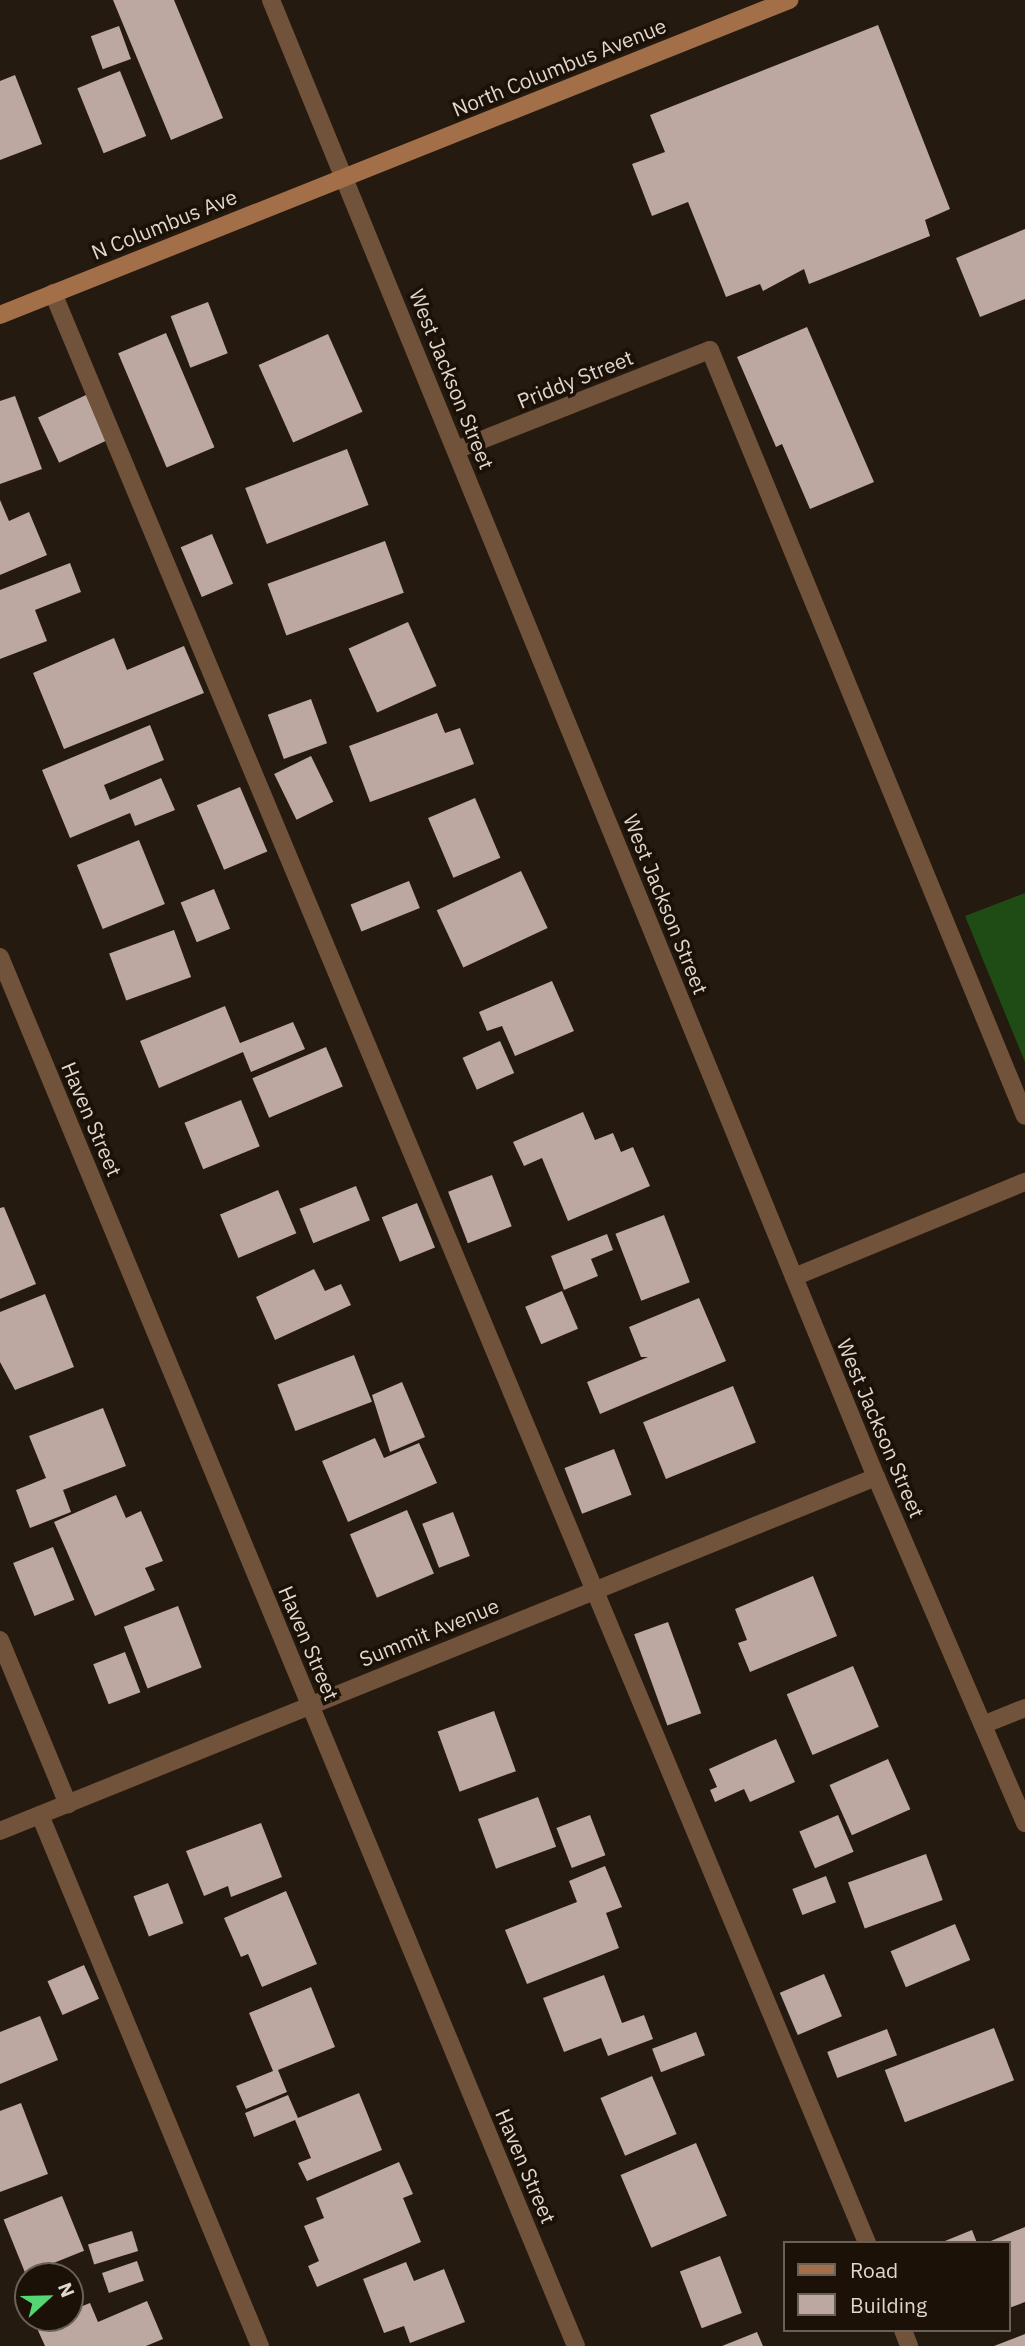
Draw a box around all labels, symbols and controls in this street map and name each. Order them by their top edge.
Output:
street label: North Columbus Avenue [448,12,670,122]
street label: N Columbus Ave [88,183,240,265]
street label: West Jackson Street [404,285,500,473]
street label: Priddy Street [513,344,637,414]
street label: West Jackson Street [618,810,714,998]
street label: Haven Street [57,1058,127,1180]
street label: West Jackson Street [832,1335,930,1521]
street label: Haven Street [274,1582,344,1704]
street label: Summit Avenue [355,1593,503,1671]
street label: Haven Street [491,2105,561,2227]
legend [783,2241,1011,2332]
text: Road [850,2256,898,2284]
north arrow [14,2262,84,2332]
text: N [53,2279,80,2301]
text: Building [850,2291,927,2319]

